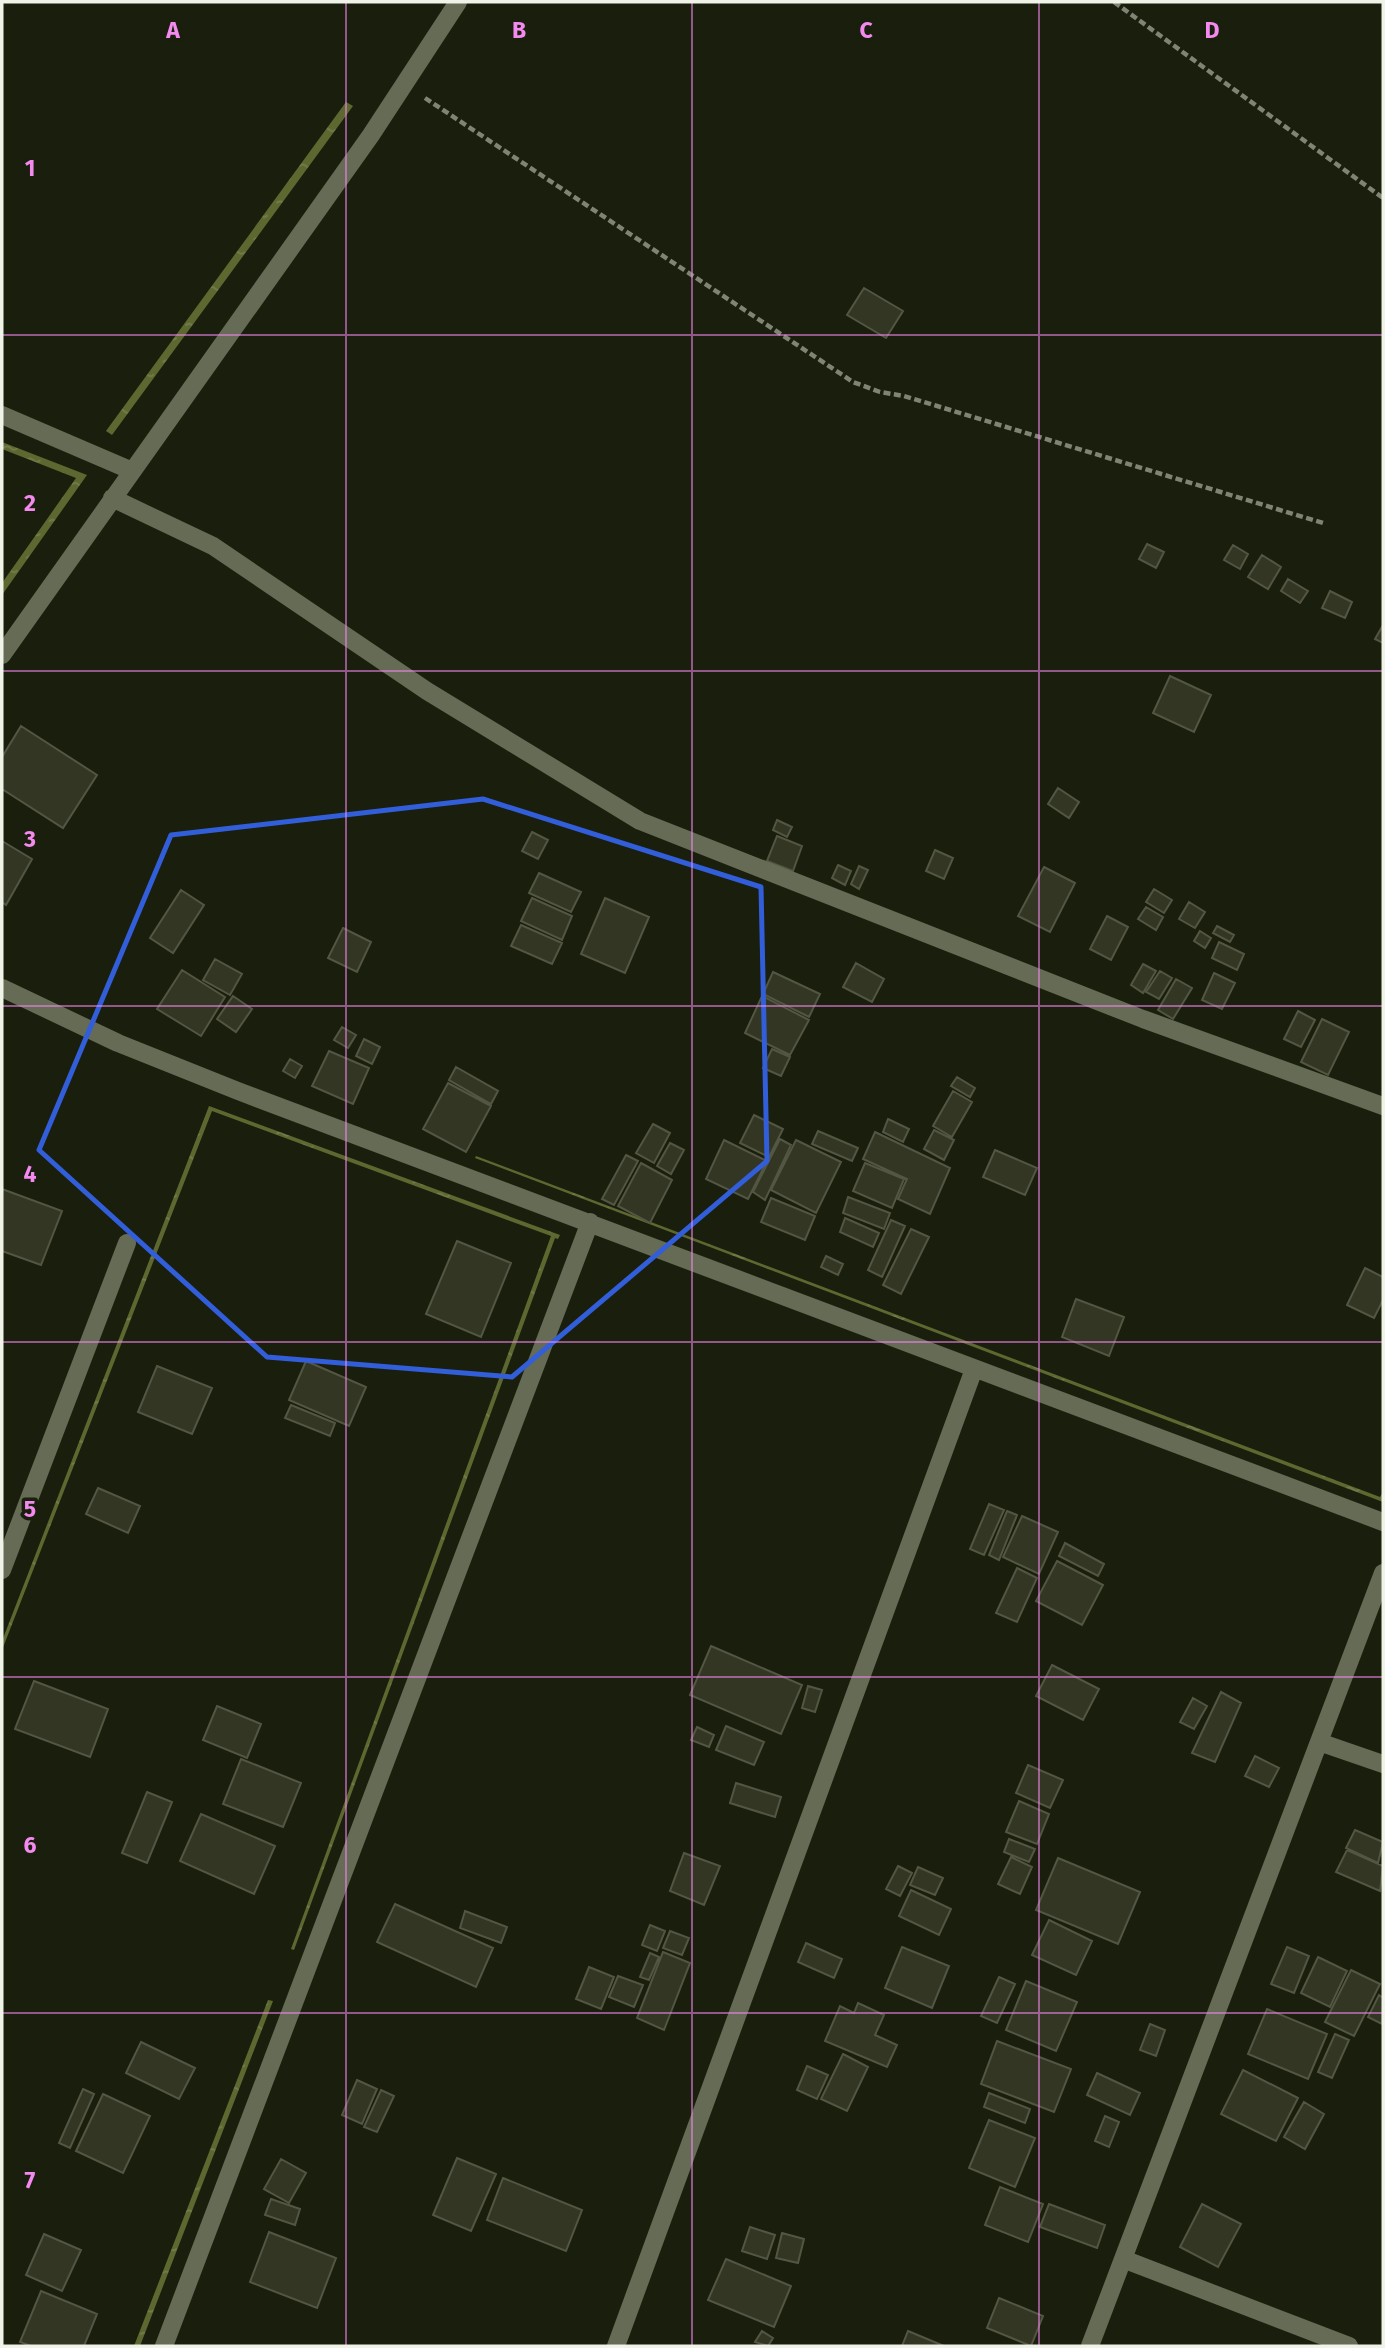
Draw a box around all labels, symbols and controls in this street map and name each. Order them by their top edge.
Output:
text: A [165,16,180,44]
text: B [512,16,526,44]
text: C [859,16,873,44]
text: D [1205,16,1220,44]
text: 1 [25,154,35,182]
text: 2 [24,489,36,517]
text: 3 [23,825,36,853]
text: 4 [24,1160,37,1188]
text: 5 [24,1495,36,1523]
text: 6 [24,1831,37,1859]
text: 7 [25,2166,36,2194]

